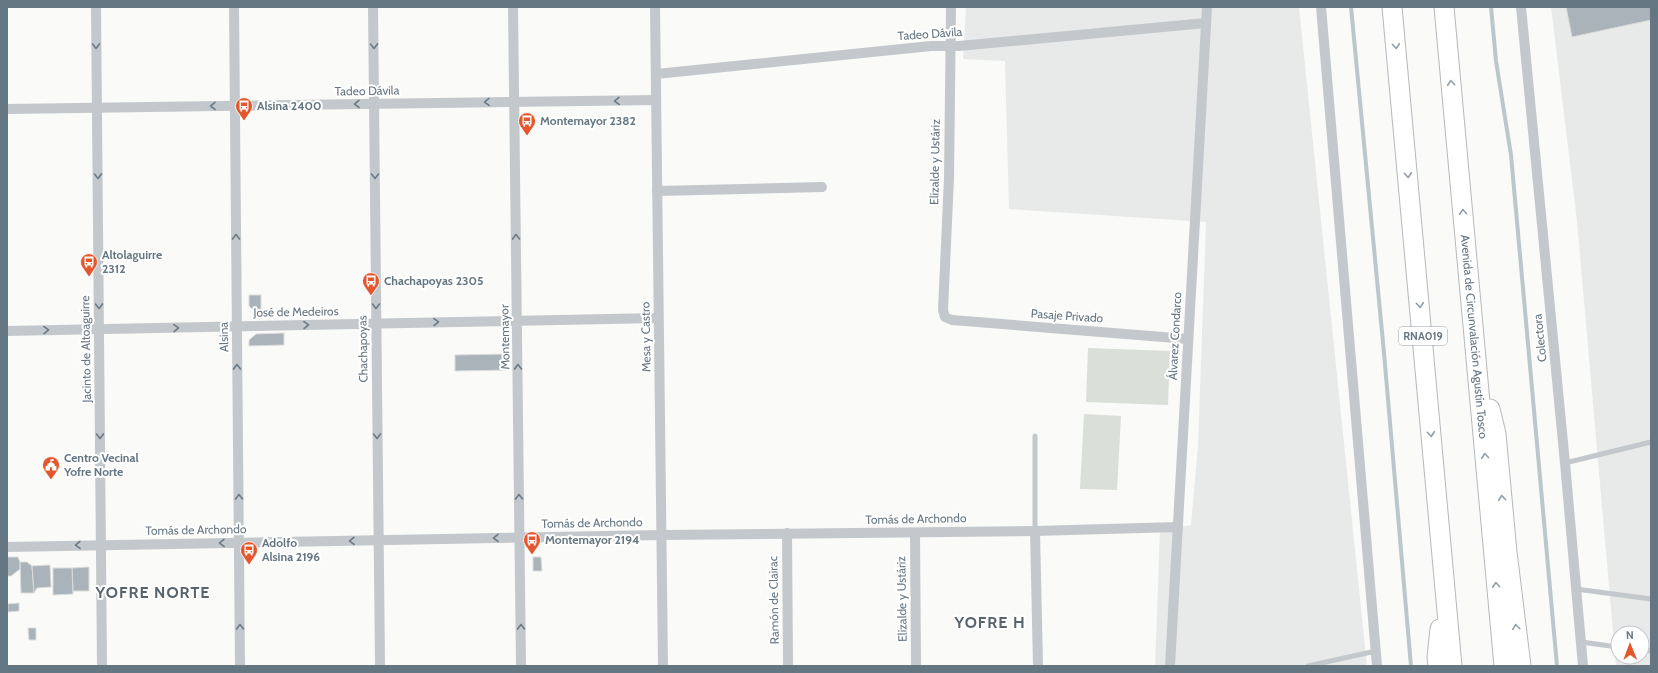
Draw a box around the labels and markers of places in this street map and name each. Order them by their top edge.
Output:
bus stop icon: Alsina 2400 [234,96,254,121]
place label: Alsina 2400 [257,98,322,113]
bus stop icon: Montemayor 2382 [517,111,537,136]
place label: Montemayor 2382 [540,113,636,128]
place label: Altolaguirre 2312 [102,247,162,276]
bus stop icon: Altolaguirre 2312 [79,252,99,277]
bus stop icon: Chachapoyas 2305 [361,271,381,296]
place label: Chachapoyas 2305 [384,273,483,288]
place label: Centro Vecinal Yofre Norte [63,450,139,479]
public building icon: Centro Vecinal Yofre Norte [41,455,61,480]
bus stop icon: Montemayor 2194 [522,530,542,555]
place label: Montemayor 2194 [545,532,639,547]
place label: Adolfo Alsina 2196 [262,535,320,564]
bus stop icon: Adolfo Alsina 2196 [239,540,259,565]

